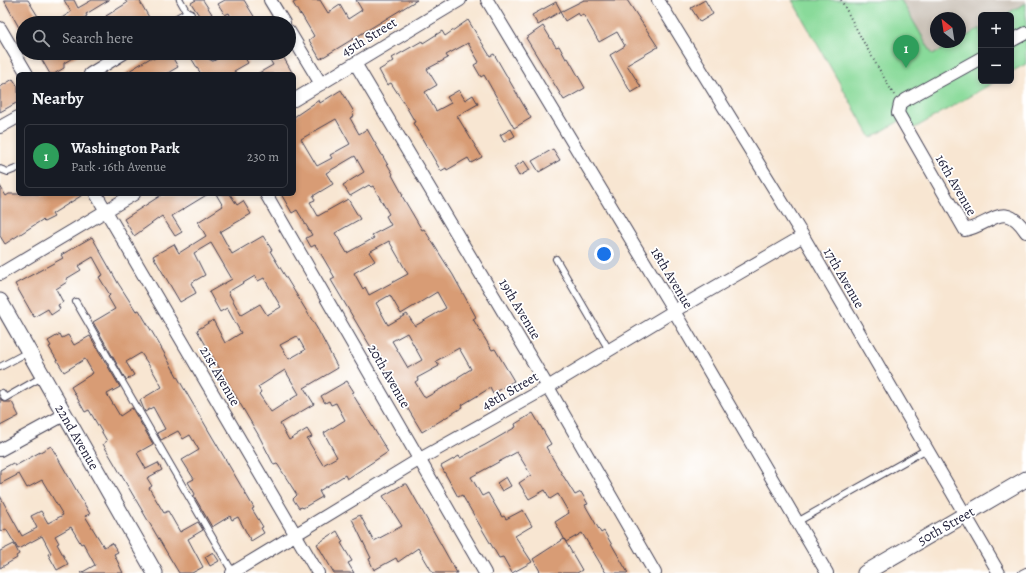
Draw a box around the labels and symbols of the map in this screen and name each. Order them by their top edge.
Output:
north arrow [930,12,966,48]
street label: 45th Street [338,13,401,61]
pin: 1 [893,35,919,68]
street label: 16th Avenue [931,151,981,219]
your location [594,244,614,264]
street label: 18th Avenue [646,244,698,312]
street label: 17th Avenue [819,244,869,312]
street label: 19th Avenue [494,275,546,343]
street label: 20th Avenue [363,341,415,411]
street label: 21st Avenue [195,343,245,409]
street label: 48th Street [478,367,542,415]
street label: 22nd Avenue [51,401,103,473]
street label: 50th Street [914,502,978,550]

